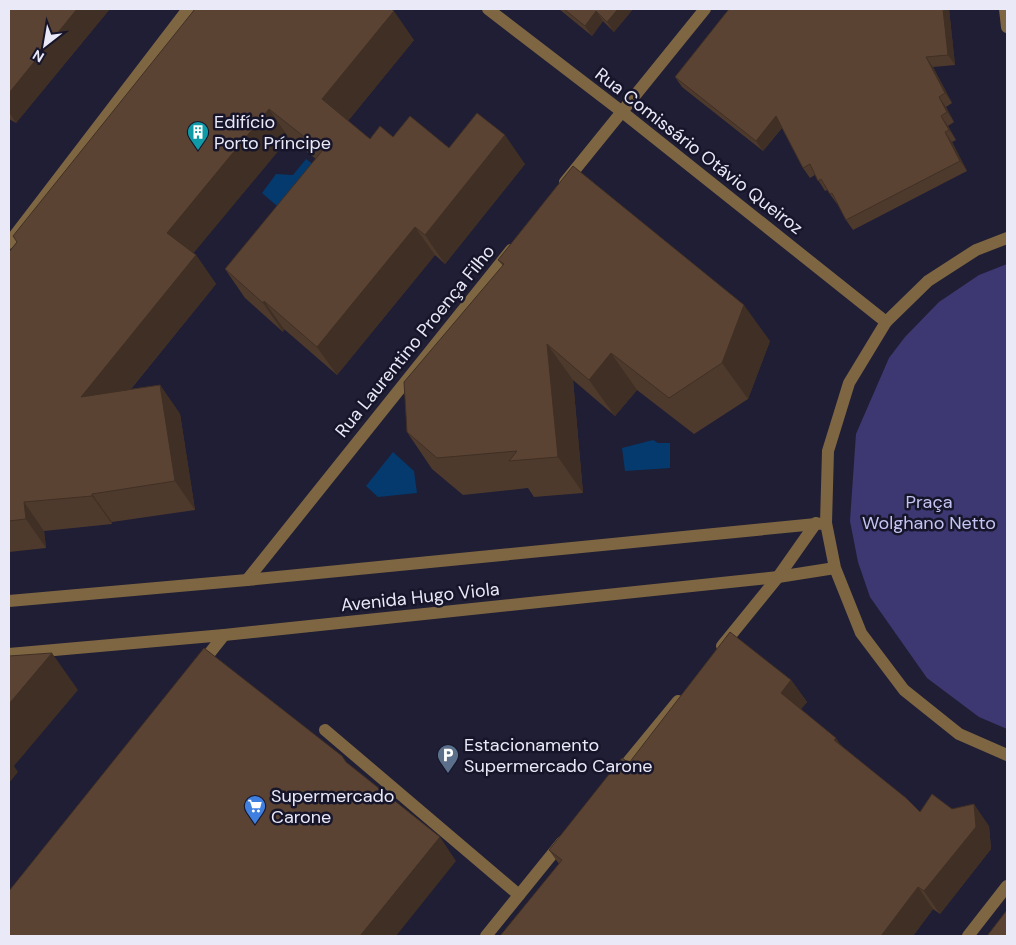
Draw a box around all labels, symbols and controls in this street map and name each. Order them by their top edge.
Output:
north arrow [20,20,70,70]
text: N [29,46,47,66]
street label: Rua Comissário Otávio Queiroz [590,62,808,240]
place label: Edifício Porto Príncipe [214,110,331,155]
building icon: Edifício Porto Príncipe [186,120,210,151]
street label: Rua Laurentino Proença Filho [330,240,500,442]
park label: Praça Wolghano Netto [862,490,996,535]
street label: Avenida Hugo Viola [339,577,501,617]
place label: Estacionamento Supermercado Carone [464,733,653,778]
parking icon: Estacionamento Supermercado Carone [436,743,460,774]
place label: Supermercado Carone [271,784,395,829]
supermarket icon: Supermercado Carone [243,794,267,825]

